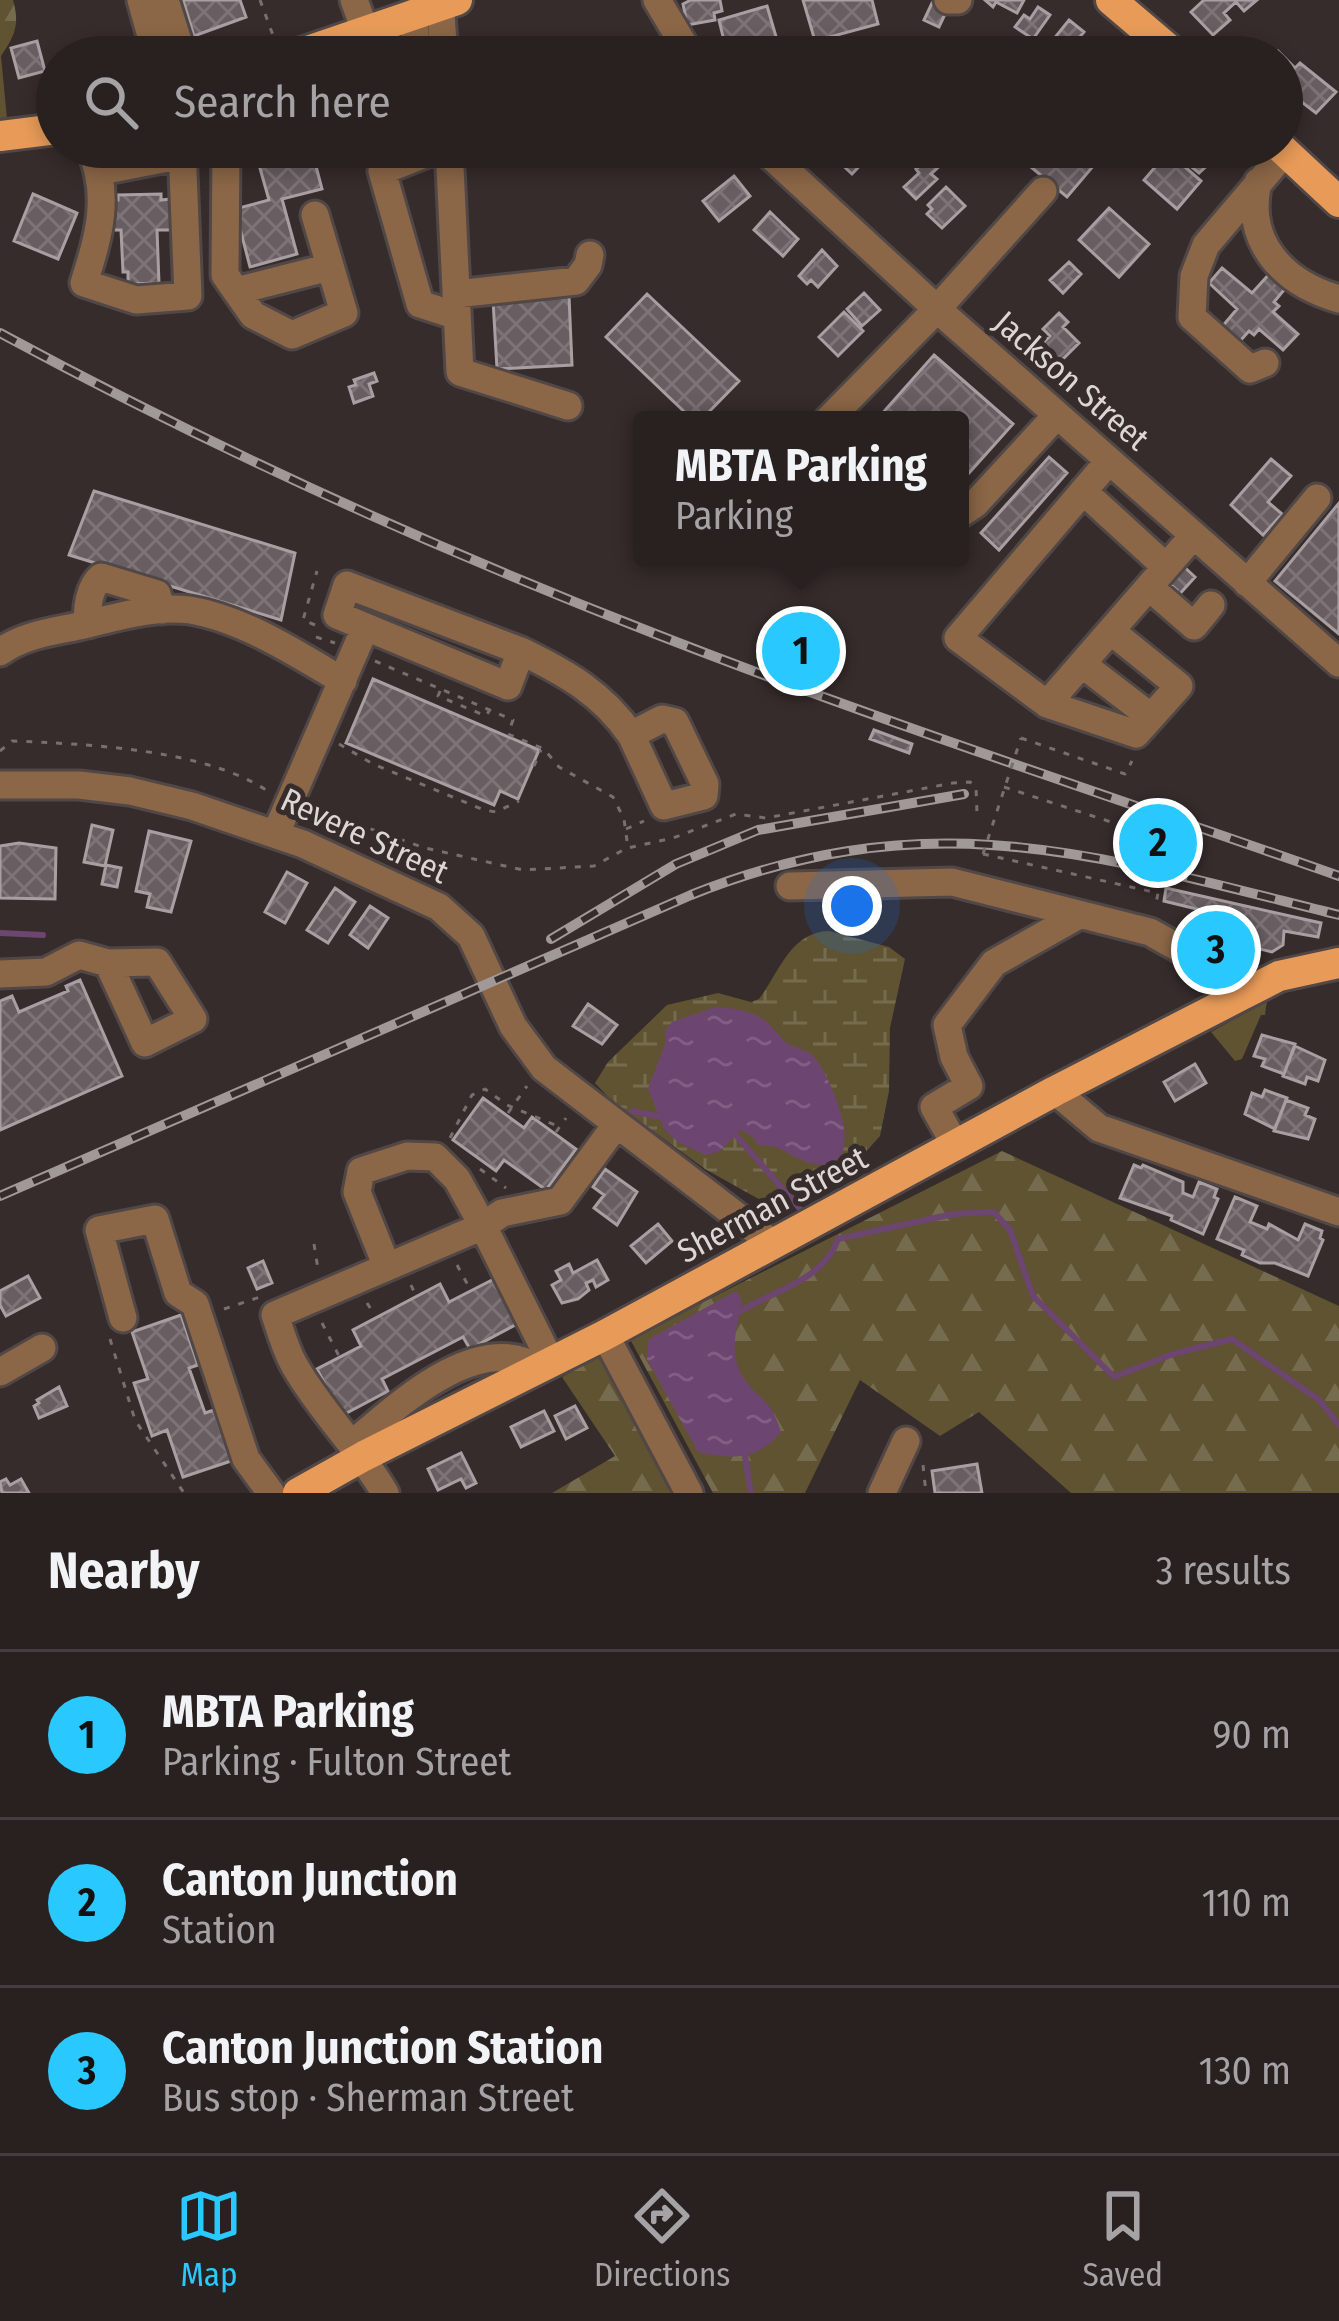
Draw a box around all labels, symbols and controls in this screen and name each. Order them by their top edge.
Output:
search box [36,36,1303,168]
icon: search [78,69,144,135]
text: Search here [174,75,391,129]
street label: Jackson Street [986,303,1157,459]
popup [633,411,969,567]
text: MBTA Parking [675,439,927,493]
text: Parking [675,493,793,539]
pin: 1 [762,606,840,696]
street label: Revere Street [274,780,455,892]
pin: 2 [1119,798,1197,888]
your location [822,876,882,936]
pin: 3 [1177,905,1255,995]
street label: Sherman Street [671,1138,874,1272]
text: Nearby [48,1540,200,1602]
text: 3 results [1156,1548,1291,1594]
text: MBTA Parking [162,1685,414,1739]
text: 1 [79,1712,95,1758]
text: 90 m [1213,1712,1291,1758]
text: Parking · Fulton Street [162,1739,511,1785]
text: Canton Junction [162,1853,458,1907]
text: 2 [78,1880,96,1926]
text: 110 m [1202,1880,1291,1926]
text: Station [162,1907,277,1953]
text: Canton Junction Station [162,2021,603,2075]
text: 3 [78,2048,96,2094]
text: 130 m [1199,2048,1291,2094]
text: Bus stop · Sherman Street [162,2075,574,2121]
tab: Map [176,2183,242,2295]
tab: Directions [594,2183,730,2295]
tab: Saved [1082,2183,1163,2295]

